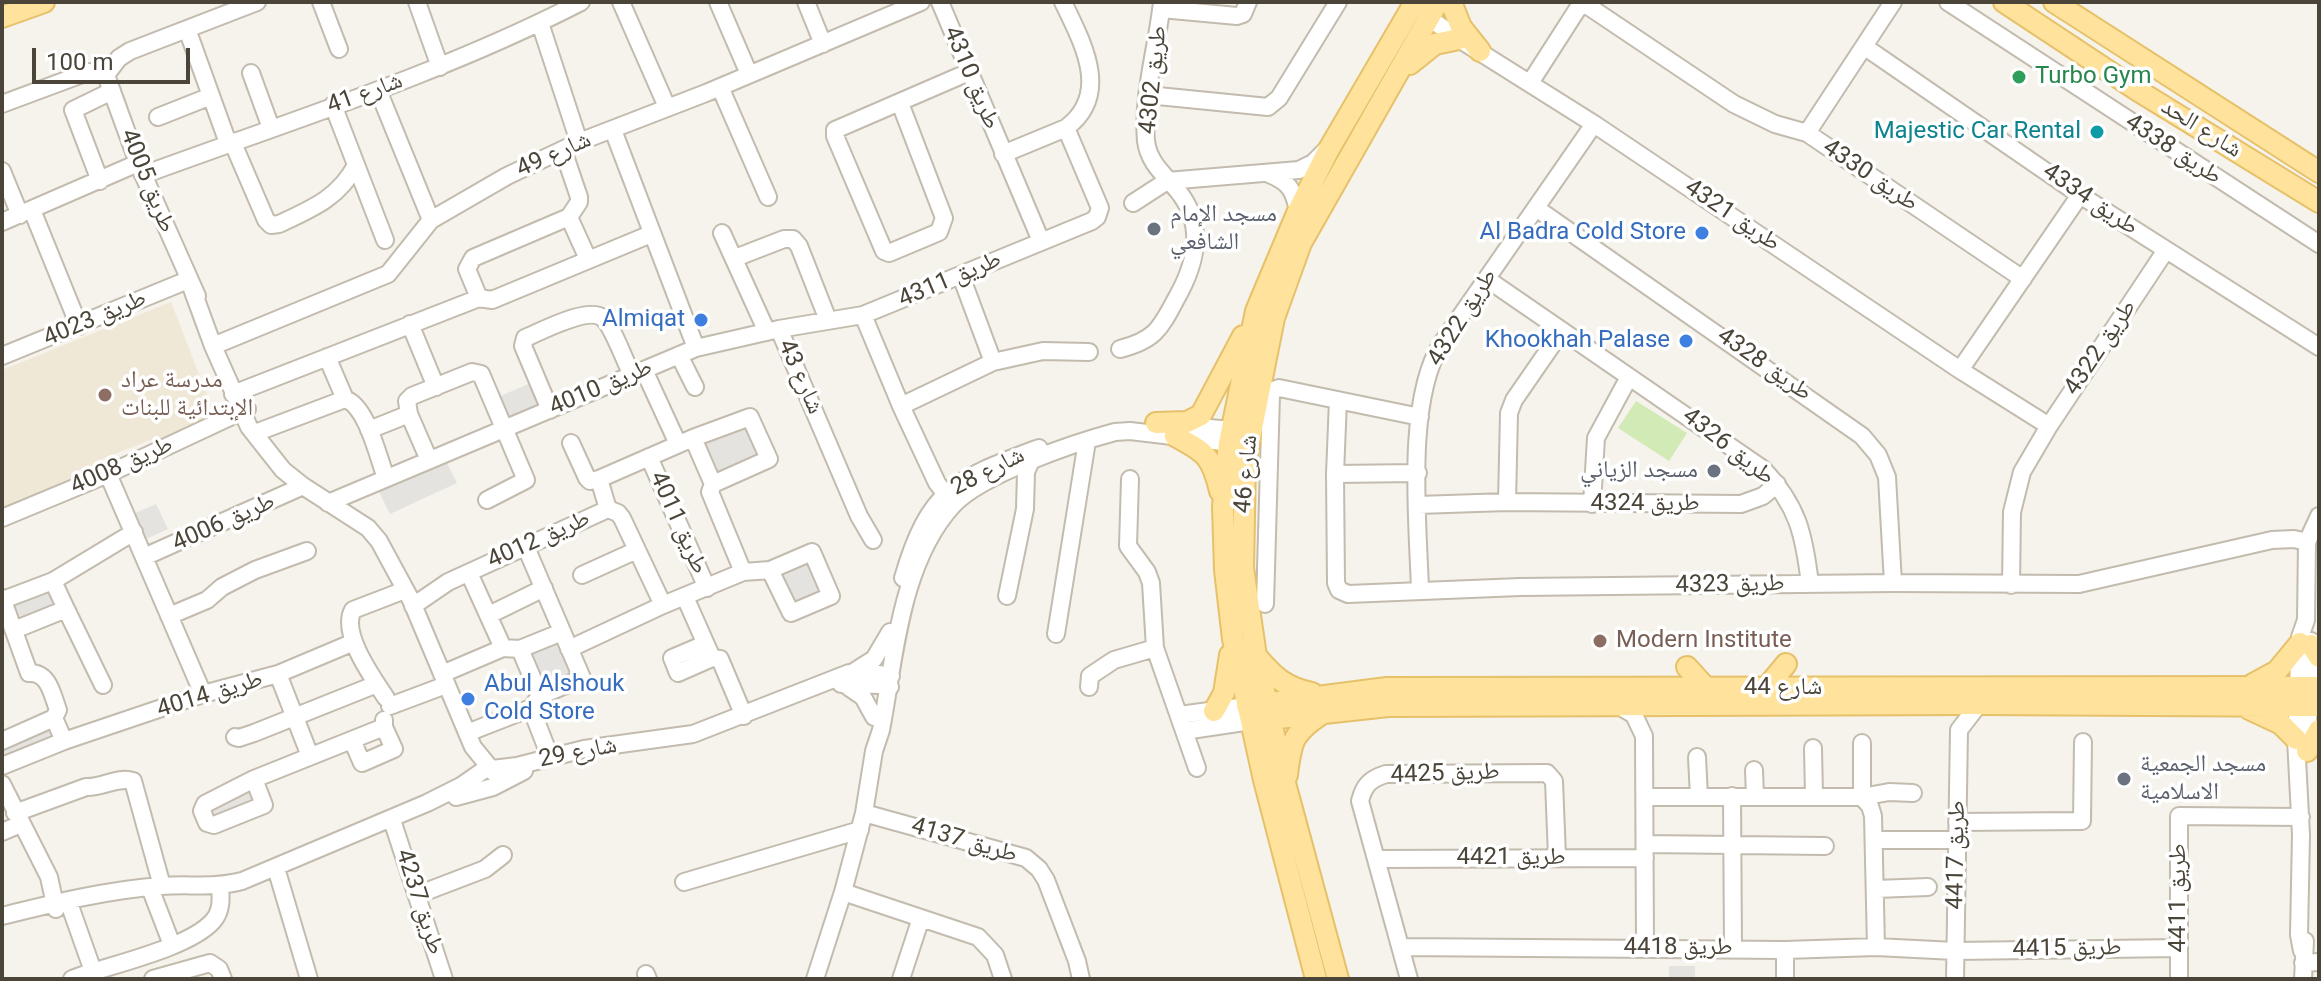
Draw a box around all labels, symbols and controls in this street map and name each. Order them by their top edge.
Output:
street label: طريق 4310 [936,22,1006,134]
street label: طريق 4302 [1134,24,1174,136]
scale bar [36,32,194,82]
text: 100 m [46,48,113,76]
place label: Turbo Gym [2035,63,2151,91]
street label: شارع 41 [323,67,407,121]
marker: Turbo Gym [2010,68,2028,86]
street label: شارع الحد [2155,93,2247,165]
street label: طريق 4338 [2119,108,2227,192]
place label: Majestic Car Rental [1874,118,2081,146]
marker: Majestic Car Rental [2088,123,2106,141]
street label: طريق 4005 [113,125,181,237]
street label: شارع 49 [512,126,596,184]
street label: طريق 4330 [1817,134,1923,218]
street label: طريق 4334 [2037,158,2143,242]
street label: طريق 4321 [1679,174,1785,258]
place label: مسجد الإمام الشافعي [1170,201,1277,257]
place label: Al Badra Cold Store [1480,219,1686,247]
marker: مسجد الإمام الشافعي [1145,220,1163,238]
marker: Al Badra Cold Store [1693,224,1711,242]
street label: طريق 4311 [894,245,1006,315]
street label: طريق 4322 [1422,264,1504,372]
street label: طريق 4023 [39,284,151,354]
street label: طريق 4322 [2059,295,2143,401]
place label: Almiqat [602,306,685,334]
marker: Almiqat [692,311,710,329]
street label: طريق 4328 [1711,322,1817,408]
place label: Khookhah Palase [1485,327,1670,355]
marker: Khookhah Palase [1677,332,1695,350]
street label: شارع 43 [771,335,829,419]
street label: طريق 4010 [545,353,657,423]
place label: مدرسة عراد الإبتدائية للبنات [121,367,253,423]
marker: مدرسة عراد الإبتدائية للبنات [96,386,114,404]
street label: طريق 4326 [1676,402,1780,492]
street label: طريق 4008 [66,431,178,501]
street label: شارع 46 [1229,434,1265,514]
street label: شارع 28 [946,441,1030,503]
place label: مسجد الزياني [1580,457,1698,485]
marker: مسجد الزياني [1705,462,1723,480]
street label: طريق 4011 [643,467,713,579]
street label: طريق 4006 [168,488,280,558]
street label: طريق 4324 [1590,490,1700,518]
street label: طريق 4012 [483,505,595,575]
street label: طريق 4323 [1675,570,1785,600]
place label: Modern Institute [1616,627,1792,655]
marker: Modern Institute [1591,632,1609,650]
street label: طريق 4014 [154,665,266,725]
place label: Abul Alshouk Cold Store [484,671,624,727]
street label: شارع 44 [1744,674,1822,702]
marker: Abul Alshouk Cold Store [459,690,477,708]
street label: شارع 29 [537,731,619,775]
place label: مسجد الجمعية الاسلامية [2140,751,2266,807]
street label: طريق 4425 [1390,758,1500,790]
marker: مسجد الجمعية الاسلامية [2115,770,2133,788]
street label: طريق 4417 [1942,800,1972,910]
street label: طريق 4137 [908,812,1020,870]
street label: طريق 4411 [2165,843,2193,953]
street label: طريق 4421 [1456,844,1566,872]
street label: طريق 4237 [388,846,450,958]
street label: طريق 4418 [1623,934,1733,962]
street label: طريق 4415 [2012,934,2122,964]

